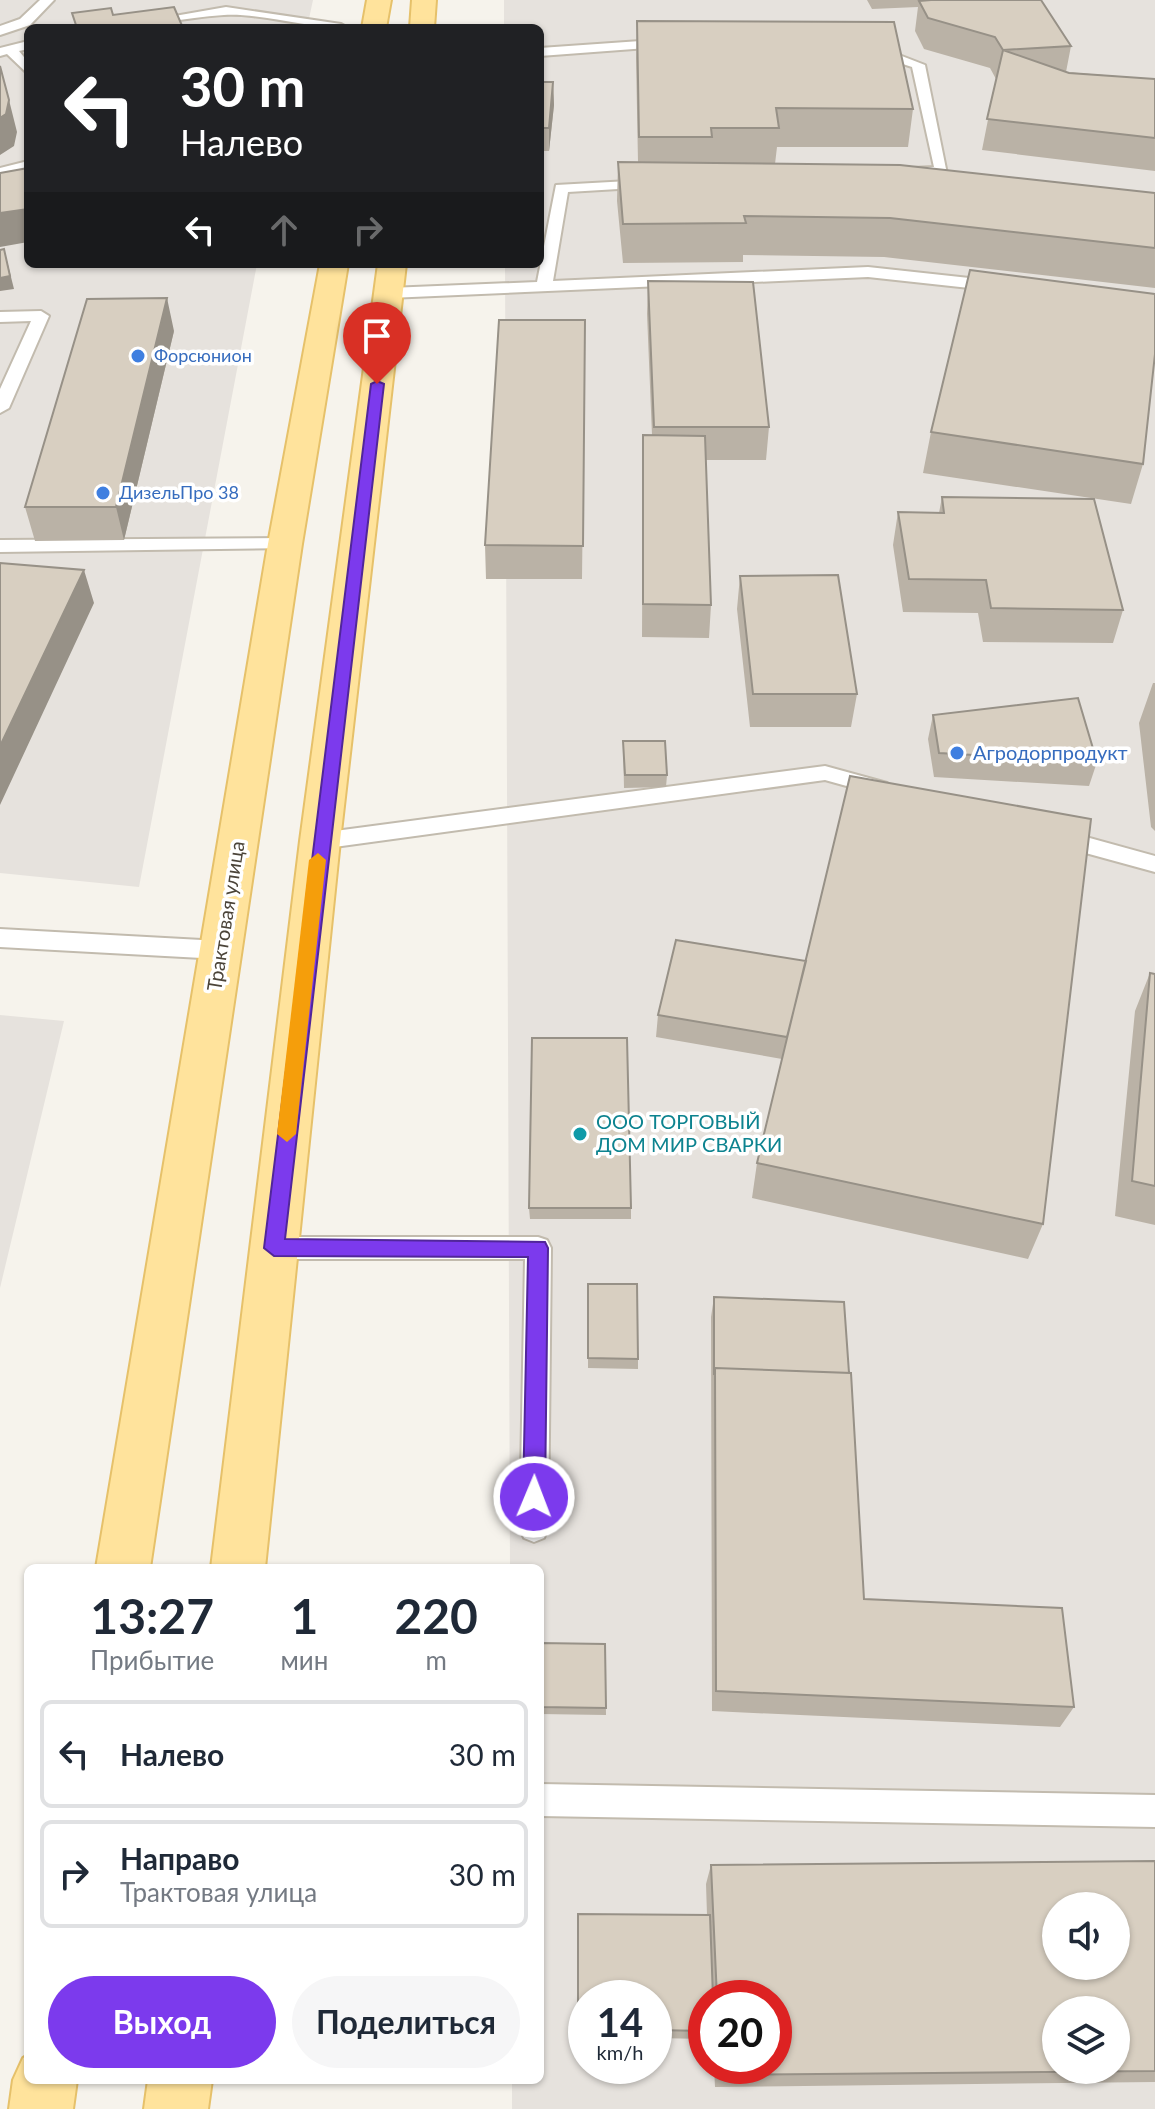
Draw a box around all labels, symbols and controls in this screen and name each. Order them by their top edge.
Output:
text: 30 m [180,52,305,119]
icon: left [48,56,152,160]
text: Налево [180,120,303,164]
icon: left [178,208,222,252]
icon: ahead [262,208,306,252]
icon: right [346,208,390,252]
pin [343,302,411,384]
icon: arrive [355,314,399,358]
place label: Форсюнион [154,344,252,366]
marker: Форсюнион [129,347,147,365]
place label: ДизельПро 38 [119,481,239,503]
marker: ДизельПро 38 [94,484,112,502]
place label: Агродорпродукт [973,740,1128,764]
marker: Агродорпродукт [948,744,966,762]
street label: Трактовая улица [201,839,249,993]
place label: ООО ТОРГОВЫЙ ДОМ МИР СВАРКИ [596,1109,782,1156]
marker: ООО ТОРГОВЫЙ ДОМ МИР СВАРКИ [571,1125,589,1143]
position arrow [492,1455,576,1539]
text: 13:27 [90,1587,214,1644]
text: 1 [290,1587,318,1644]
text: 220 [394,1587,478,1644]
text: Прибытие [90,1644,214,1676]
text: мин [280,1644,328,1676]
text: m [425,1644,447,1676]
icon: left [52,1732,96,1776]
text: Налево [120,1736,224,1772]
text: 30 m [449,1736,516,1772]
text: Направо [120,1840,240,1876]
icon: right [52,1852,96,1896]
text: 30 m [449,1856,516,1892]
text: Трактовая улица [120,1876,317,1908]
map controls [1042,1892,1130,2084]
button: sound [1042,1892,1130,1980]
button: Выход [48,1976,276,2068]
button: Поделиться [292,1976,520,2068]
speed limit sign: 20 [688,1980,792,2084]
button: layers [1042,1996,1130,2084]
text: 14 [597,1998,643,2046]
text: km/h [597,2040,643,2064]

